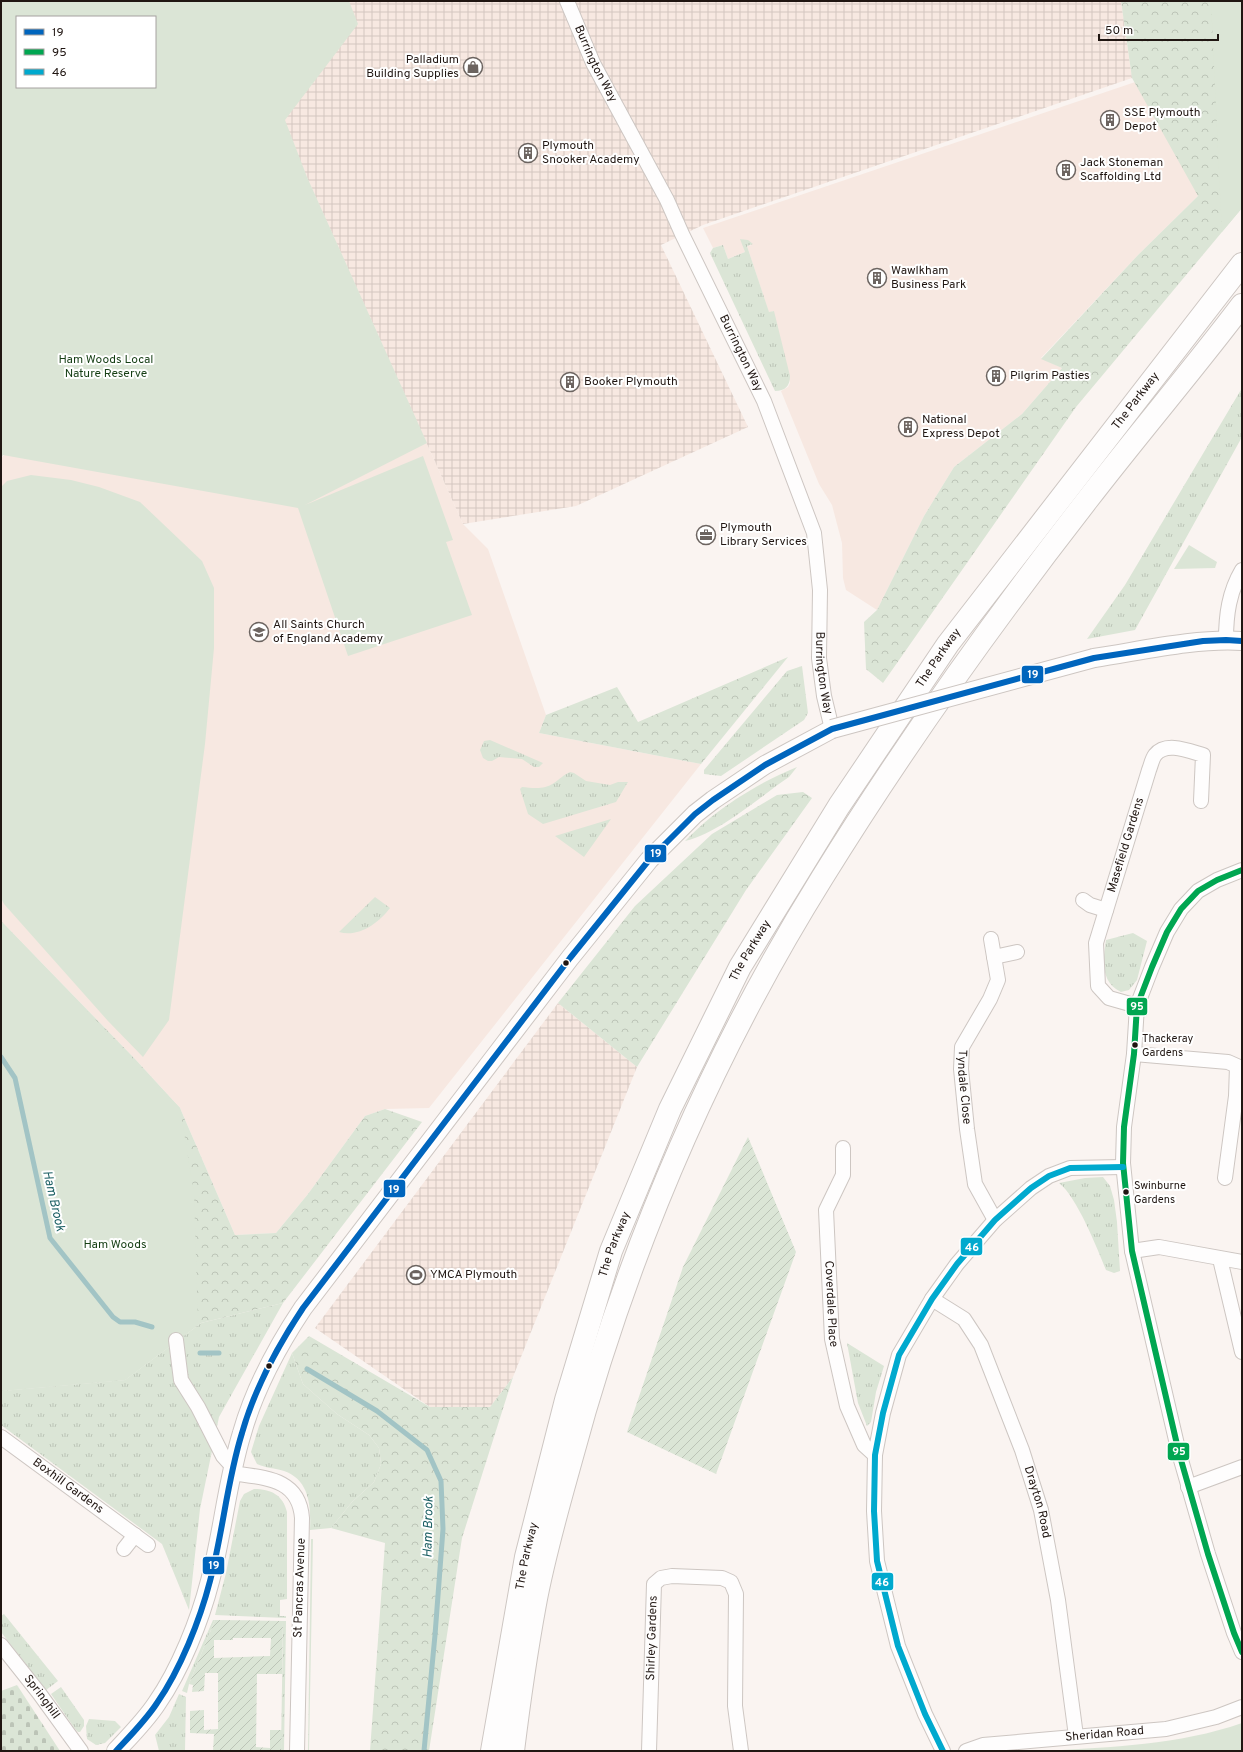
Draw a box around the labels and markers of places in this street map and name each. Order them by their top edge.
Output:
place label: Palladium Building Supplies [366,52,459,82]
shop icon: Palladium Building Supplies [462,56,484,78]
place label: SSE Plymouth Depot [1124,105,1200,135]
building icon: SSE Plymouth Depot [1099,109,1121,131]
place label: Plymouth Snooker Academy [542,138,640,168]
building icon: Plymouth Snooker Academy [517,142,539,164]
place label: Jack Stoneman Scaffolding Ltd [1080,155,1163,185]
building icon: Jack Stoneman Scaffolding Ltd [1055,159,1077,181]
place label: Wawlkham Business Park [891,263,966,293]
building icon: Wawlkham Business Park [866,267,888,289]
building icon: Pilgrim Pasties [985,365,1007,387]
place label: Pilgrim Pasties [1010,368,1090,384]
building icon: Booker Plymouth [559,371,581,393]
place label: Booker Plymouth [584,374,678,390]
place label: National Express Depot [922,412,1000,442]
building icon: National Express Depot [897,416,919,438]
place label: Plymouth Library Services [720,520,807,550]
office icon: Plymouth Library Services [695,524,717,546]
place label: All Saints Church of England Academy [273,617,383,647]
school or university icon: All Saints Church of England Academy [248,621,270,643]
unlabelled marker [561,958,571,968]
place label: Thackeray Gardens [1142,1032,1193,1060]
marker: Thackeray Gardens [1130,1040,1140,1050]
place label: Swinburne Gardens [1134,1179,1186,1207]
marker: Swinburne Gardens [1121,1187,1131,1197]
sports icon: YMCA Plymouth [405,1264,427,1286]
place label: YMCA Plymouth [430,1267,517,1283]
unlabelled marker [264,1361,274,1371]

